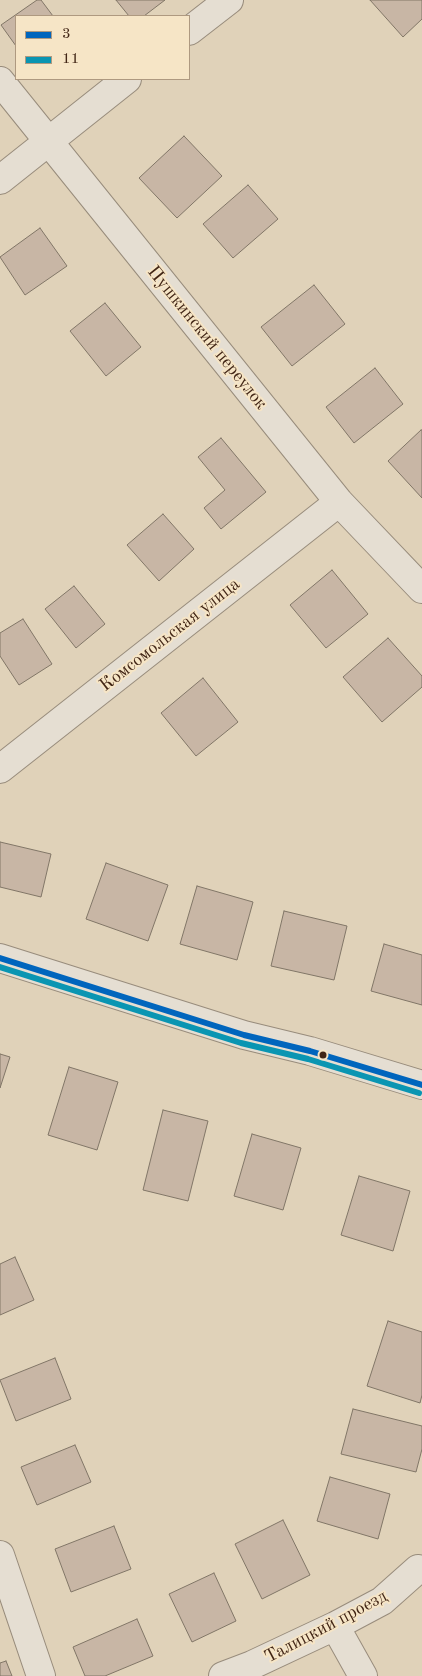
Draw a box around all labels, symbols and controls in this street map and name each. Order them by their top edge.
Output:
legend [15,15,190,80]
text: 3 [62,27,71,42]
text: 11 [62,52,79,67]
street label: Пушкинский переулок [142,262,272,414]
street label: Комсомольская улица [96,573,244,697]
unlabelled marker [318,1050,328,1060]
street label: Талицкий проезд [261,1586,391,1668]

